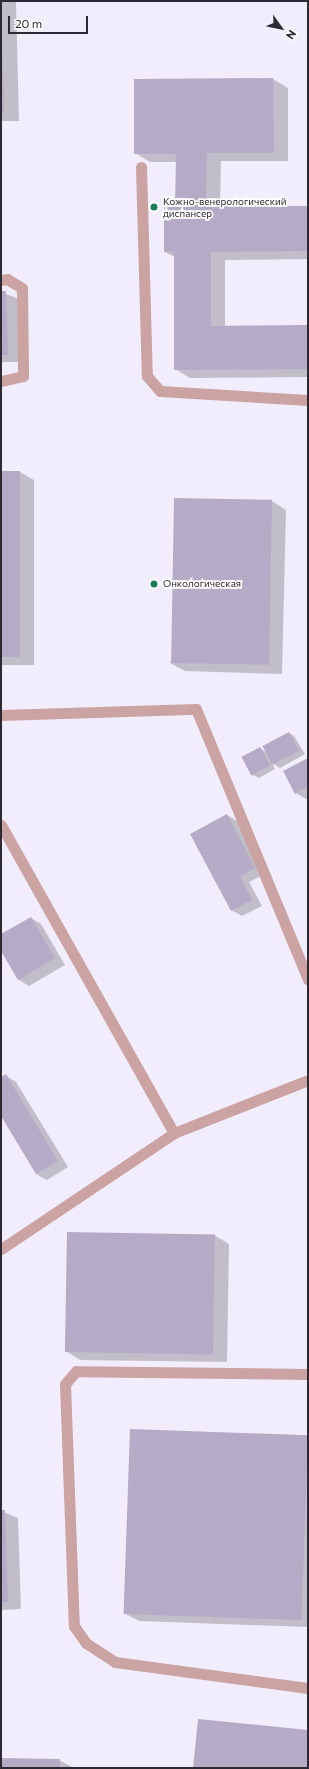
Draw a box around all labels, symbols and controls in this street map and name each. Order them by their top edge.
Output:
scale bar [10,8,90,34]
north arrow [261,8,301,48]
text: 20 m [15,16,42,30]
text: N [284,28,299,42]
place label: Кожно-венерологический диспансер [163,195,286,218]
marker: Кожно-венерологический диспансер [148,201,160,213]
marker: Онкологическая [148,578,160,590]
place label: Онкологическая [163,578,241,590]

